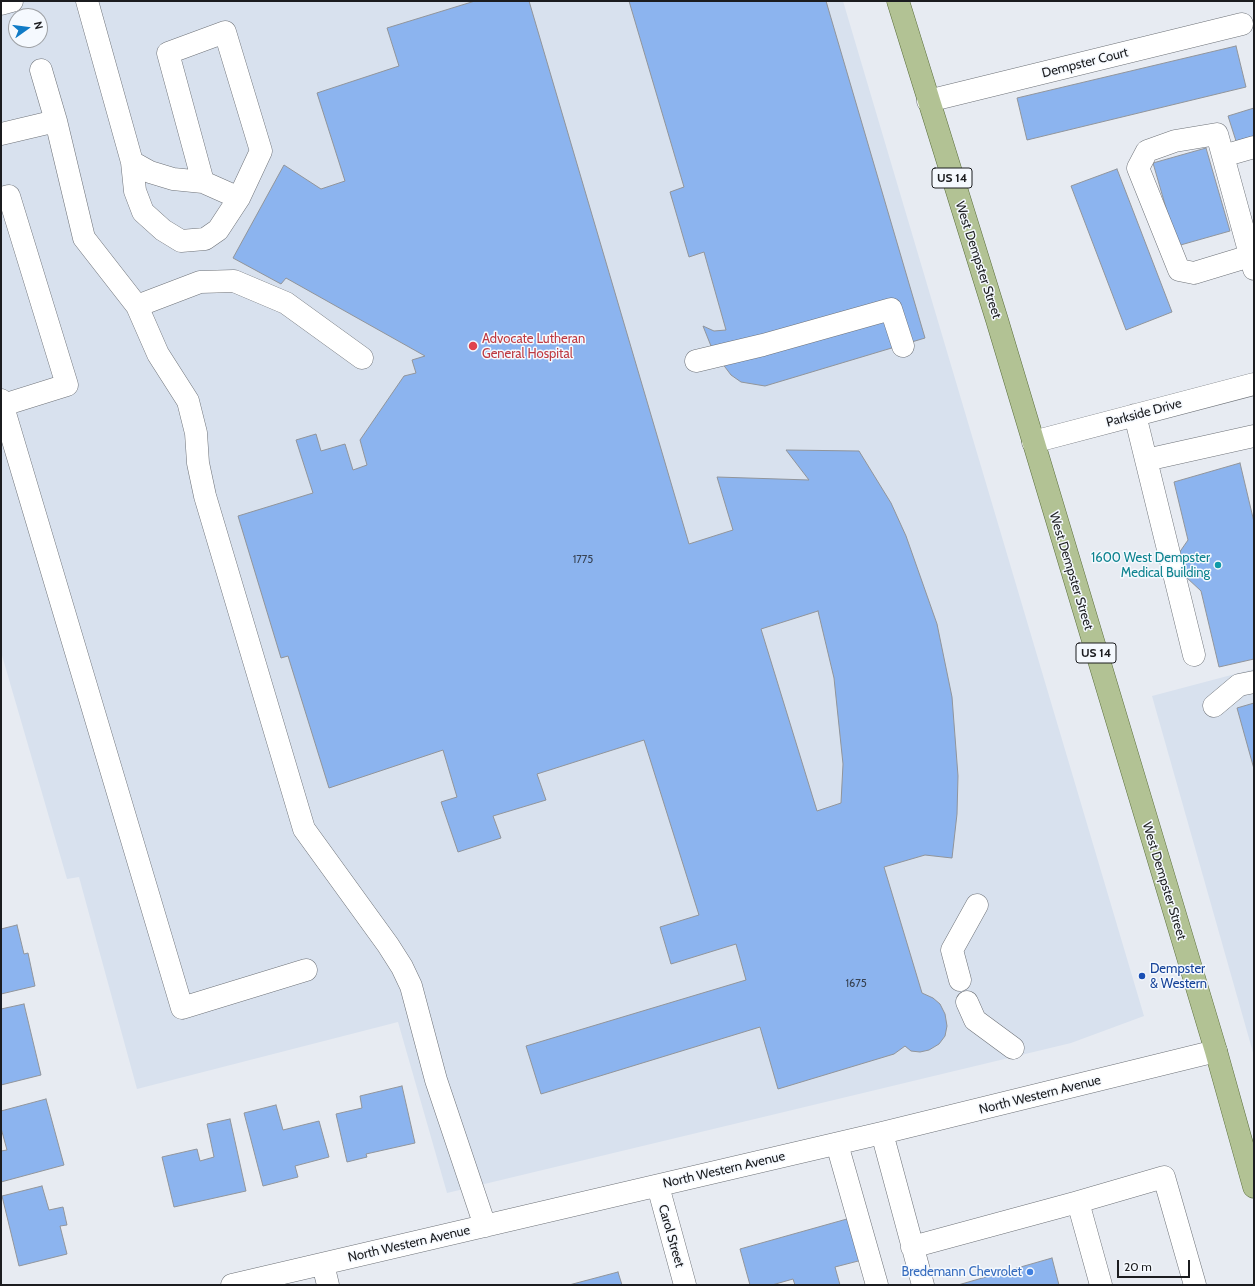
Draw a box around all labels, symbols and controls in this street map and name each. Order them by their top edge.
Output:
north arrow [8,8,48,48]
text: N [31,20,46,31]
street label: Dempster Court [1040,45,1130,81]
road number: US 14 [932,168,972,188]
street label: West Dempster Street [952,199,1004,321]
place label: Advocate Lutheran General Hospital [482,331,585,362]
marker: Advocate Lutheran General Hospital [467,340,479,352]
street label: Parkside Drive [1105,395,1183,431]
street label: West Dempster Street [1046,510,1096,632]
place label: 1600 West Dempster Medical Building [1091,550,1210,581]
house number: 1775 [573,553,593,567]
marker: 1600 West Dempster Medical Building [1213,560,1223,570]
road number: US 14 [1076,643,1116,663]
street label: West Dempster Street [1139,820,1189,942]
place label: Dempster & Western [1150,961,1207,992]
marker: Dempster & Western [1137,971,1147,981]
house number: 1675 [845,977,867,991]
street label: North Western Avenue [978,1072,1102,1118]
street label: North Western Avenue [661,1148,787,1192]
street label: Carol Street [655,1203,687,1269]
street label: North Western Avenue [346,1222,472,1266]
scale bar [1119,1252,1192,1278]
text: 20 m [1124,1259,1152,1274]
place label: Bredemann Chevrolet [902,1264,1022,1280]
marker: Bredemann Chevrolet [1025,1267,1035,1277]

